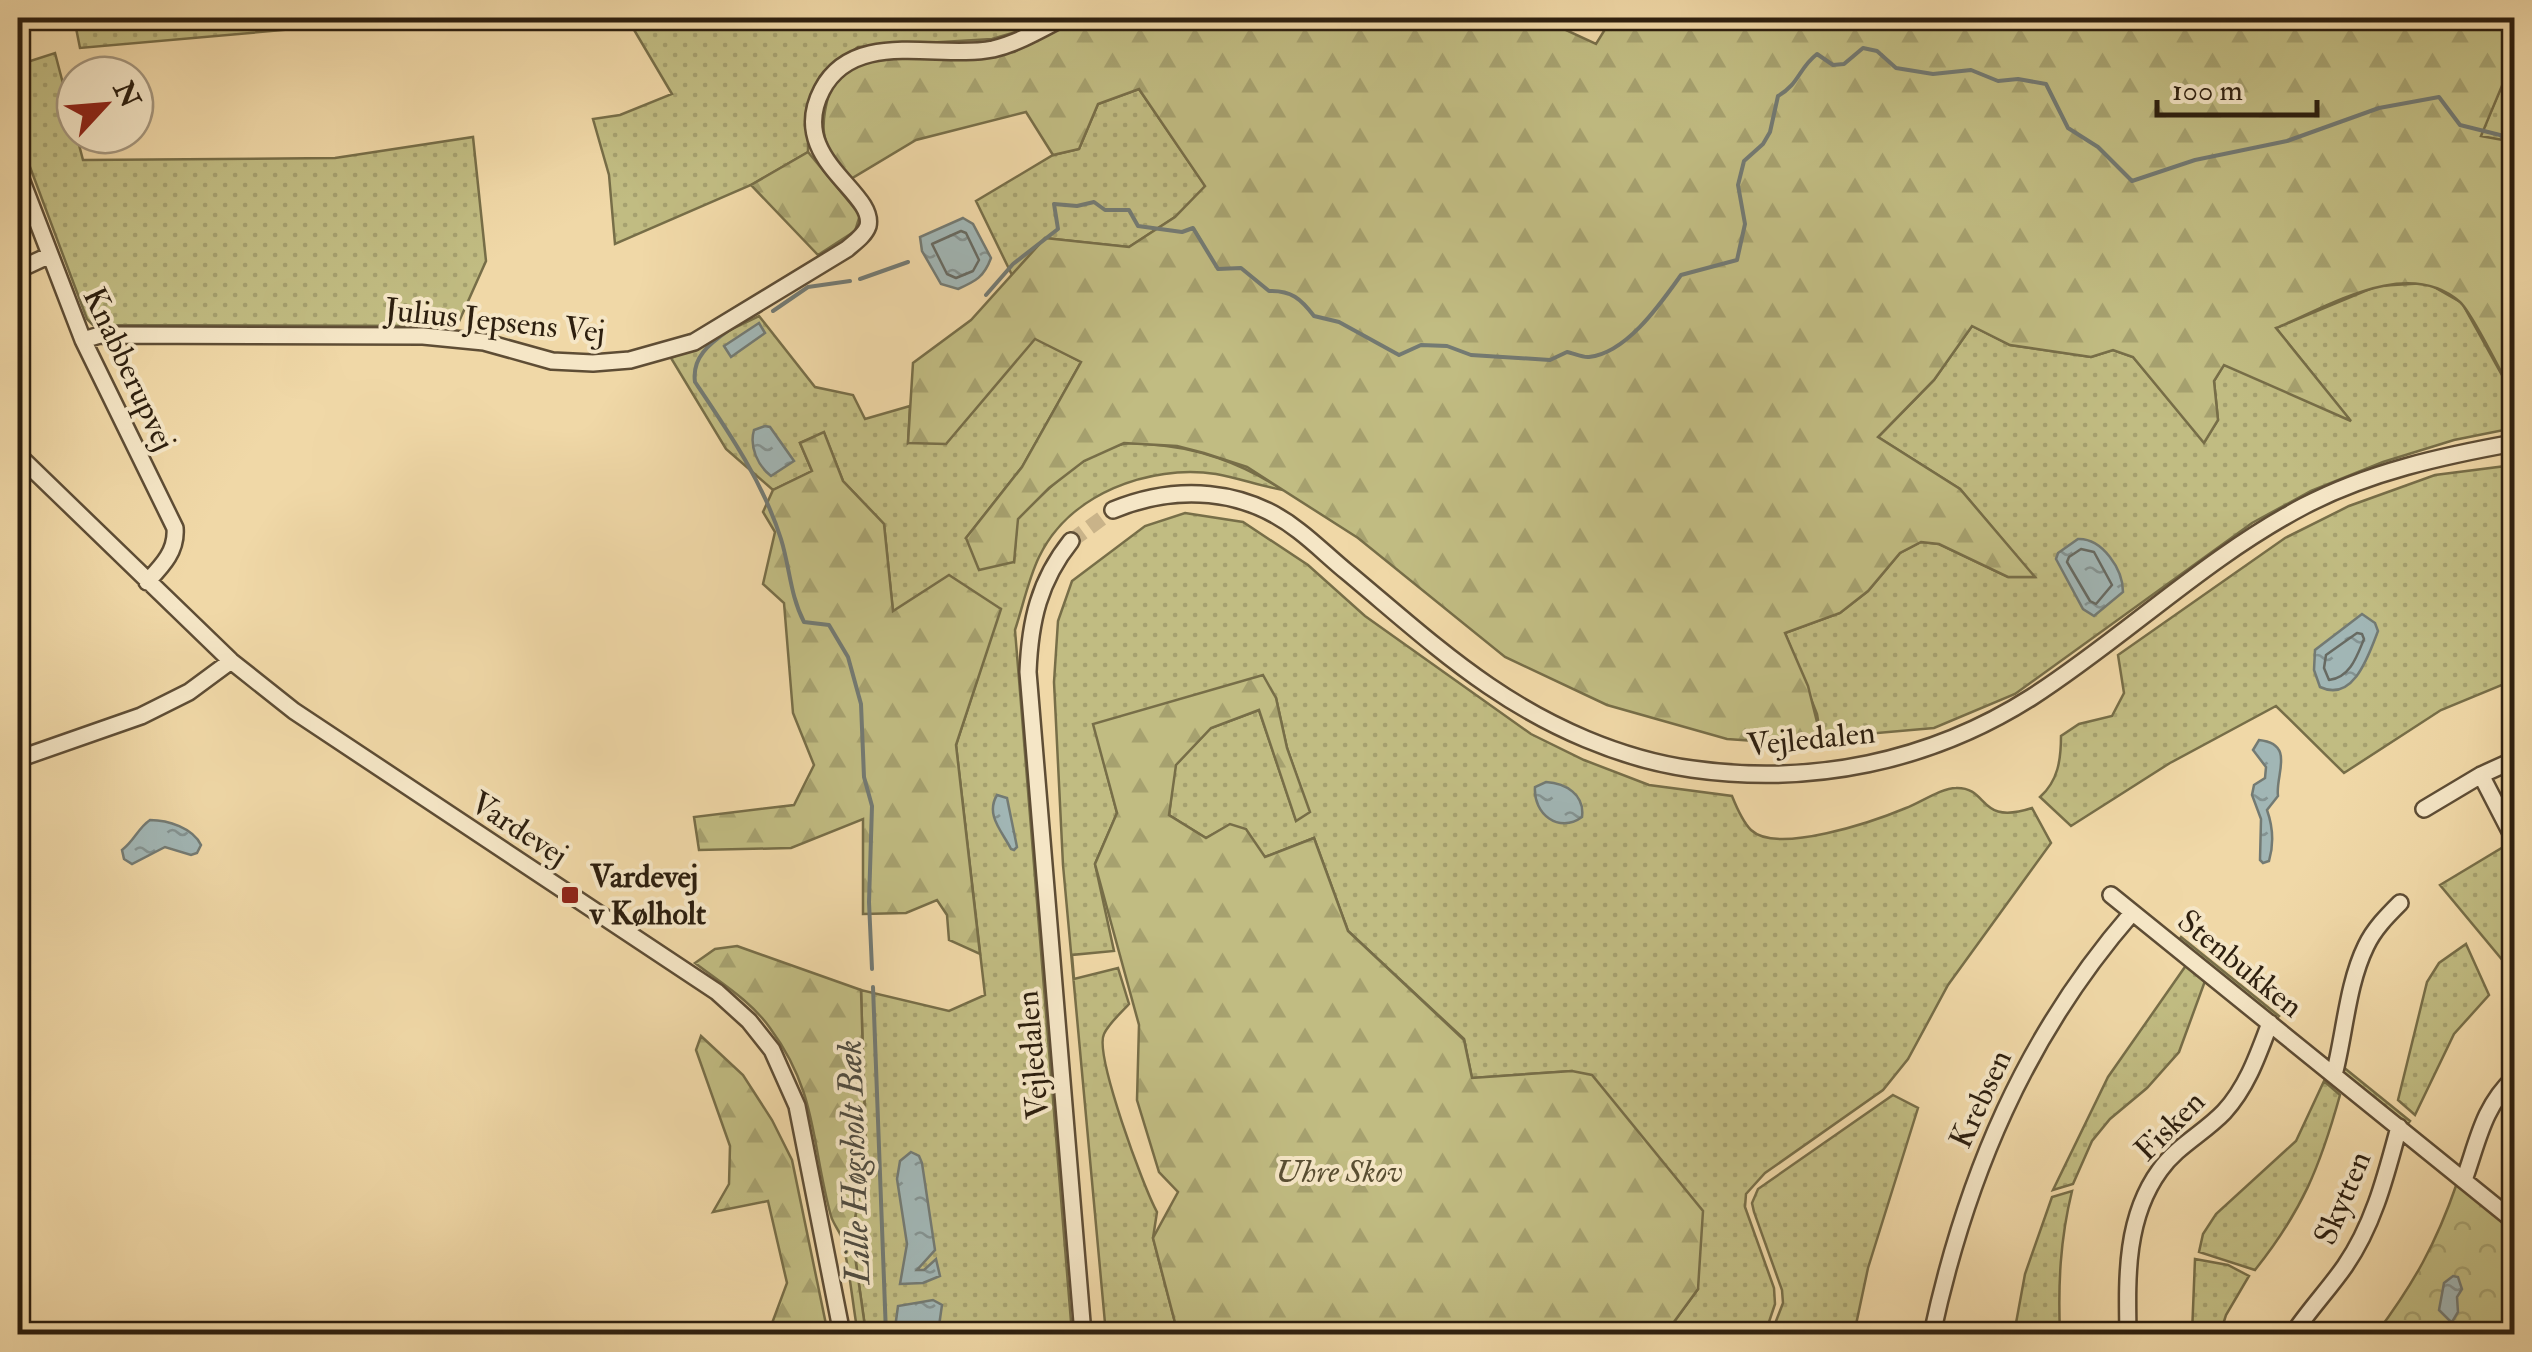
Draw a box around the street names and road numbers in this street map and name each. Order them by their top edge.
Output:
street label: Knabberupvej [74,281,184,457]
street label: Julius Jepsens Vej [382,289,607,352]
street label: Vejledalen [1745,712,1877,766]
street label: Vardevej [463,783,575,875]
street label: Stenbukken [2169,901,2311,1027]
street label: Vejledalen [1007,989,1059,1121]
street label: Krebsen [1941,1043,2021,1155]
street label: Fisken [2126,1082,2214,1170]
street label: Skytten [2305,1145,2381,1251]

